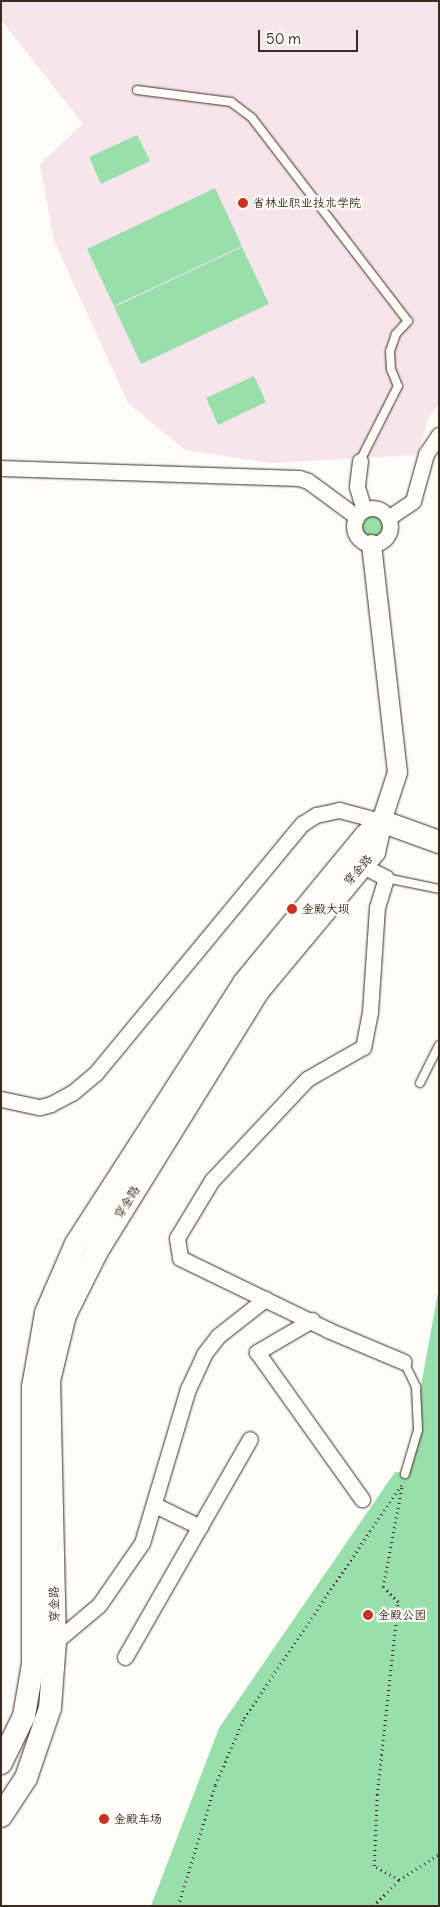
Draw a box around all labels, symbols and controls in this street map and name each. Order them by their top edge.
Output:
scale bar [260,20,360,52]
text: 50 m [266,29,301,48]
place label: 省林业职业技术学院 [253,196,361,210]
marker: 省林业职业技术学院 [237,197,249,209]
street label: 穿金路 [341,852,375,888]
place label: 金殿大坝 [302,902,350,916]
marker: 金殿大坝 [286,903,298,915]
street label: 穿金路 [111,1183,143,1221]
street label: 穿金路 [46,1586,62,1622]
place label: 金殿公园 [378,1608,426,1622]
marker: 金殿公园 [362,1609,374,1621]
place label: 金殿车场 [114,1812,162,1826]
marker: 金殿车场 [98,1813,110,1825]

